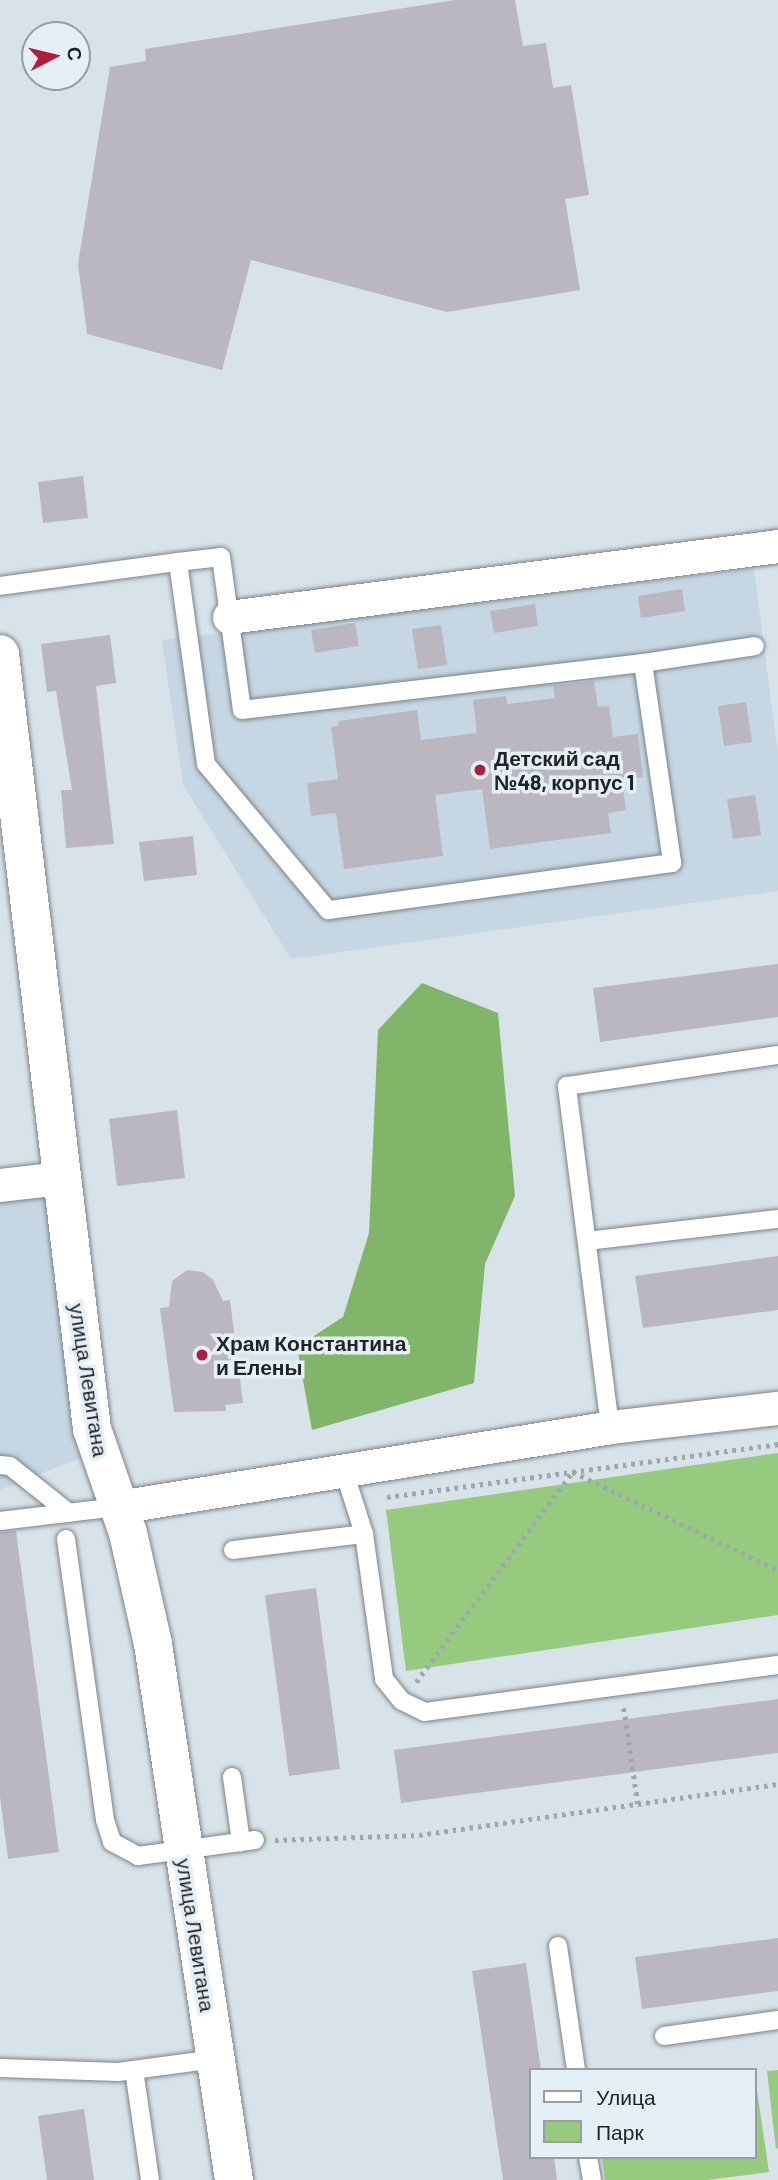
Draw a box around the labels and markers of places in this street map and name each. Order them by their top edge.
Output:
place label: Детский сад №48, корпус 1 [494,745,634,795]
marker: Детский сад №48, корпус 1 [472,762,488,778]
place label: Храм Константина и Елены [216,1330,406,1380]
marker: Храм Константина и Елены [194,1347,210,1363]

